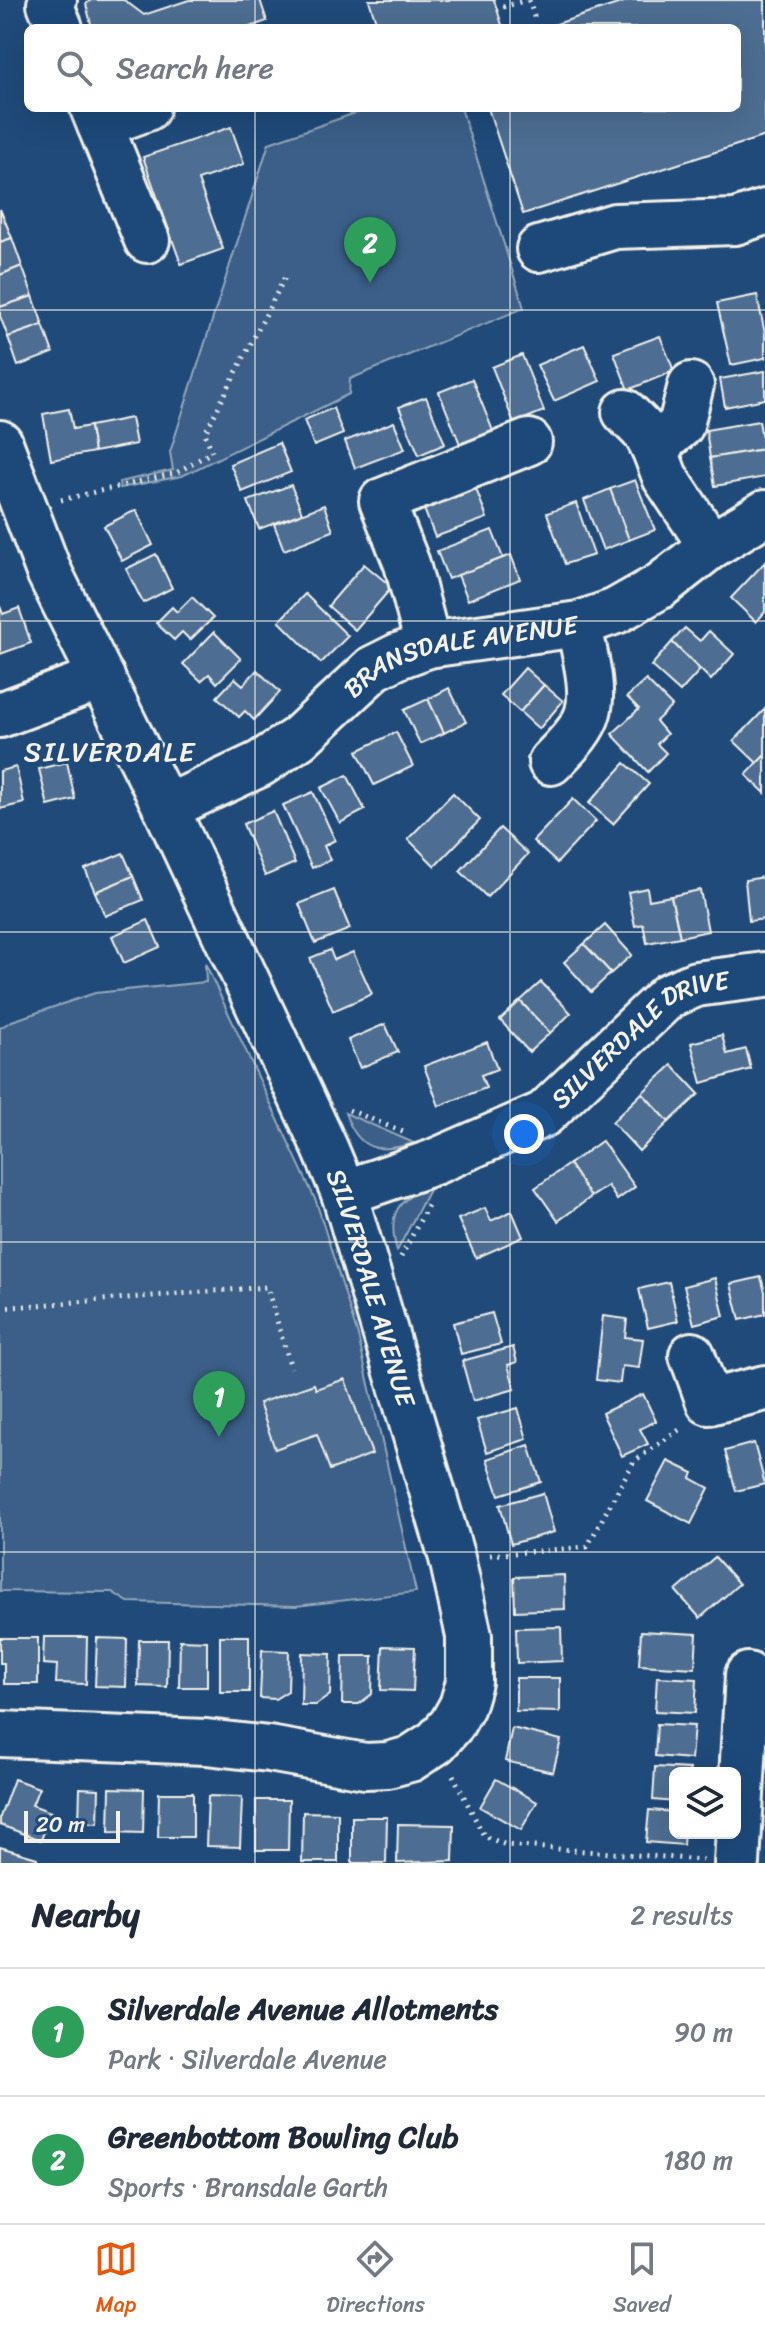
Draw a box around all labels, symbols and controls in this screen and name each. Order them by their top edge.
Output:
search box [24,24,741,112]
text: Search here [116,41,274,95]
icon: search [52,46,96,90]
pin: 2 [344,217,396,283]
street label: BRANSDALE AVENUE [332,601,582,709]
district label: SILVERDALE [24,727,196,776]
street label: SILVERDALE DRIVE [539,957,733,1120]
your location [504,1114,544,1154]
street label: SILVERDALE AVENUE [313,1161,429,1414]
pin: 1 [193,1371,245,1437]
map controls [669,1767,741,1839]
button: layers [669,1767,741,1839]
text: 20 m [36,1805,85,1844]
scale bar [24,1807,120,1843]
text: Nearby [32,1885,140,1945]
text: 2 results [631,1892,733,1938]
text: Silverdale Avenue Allotments [108,1982,498,2036]
text: 1 [52,2009,64,2055]
text: 90 m [674,2009,733,2055]
text: Park · Silverdale Avenue [108,2036,387,2082]
text: Greenbottom Bowling Club [108,2110,458,2164]
text: 2 [50,2137,66,2183]
text: 180 m [663,2137,733,2183]
text: Sports · Bransdale Garth [108,2164,388,2210]
tab: Map [94,2237,138,2324]
tab: Directions [326,2237,425,2324]
tab: Saved [613,2237,671,2324]

